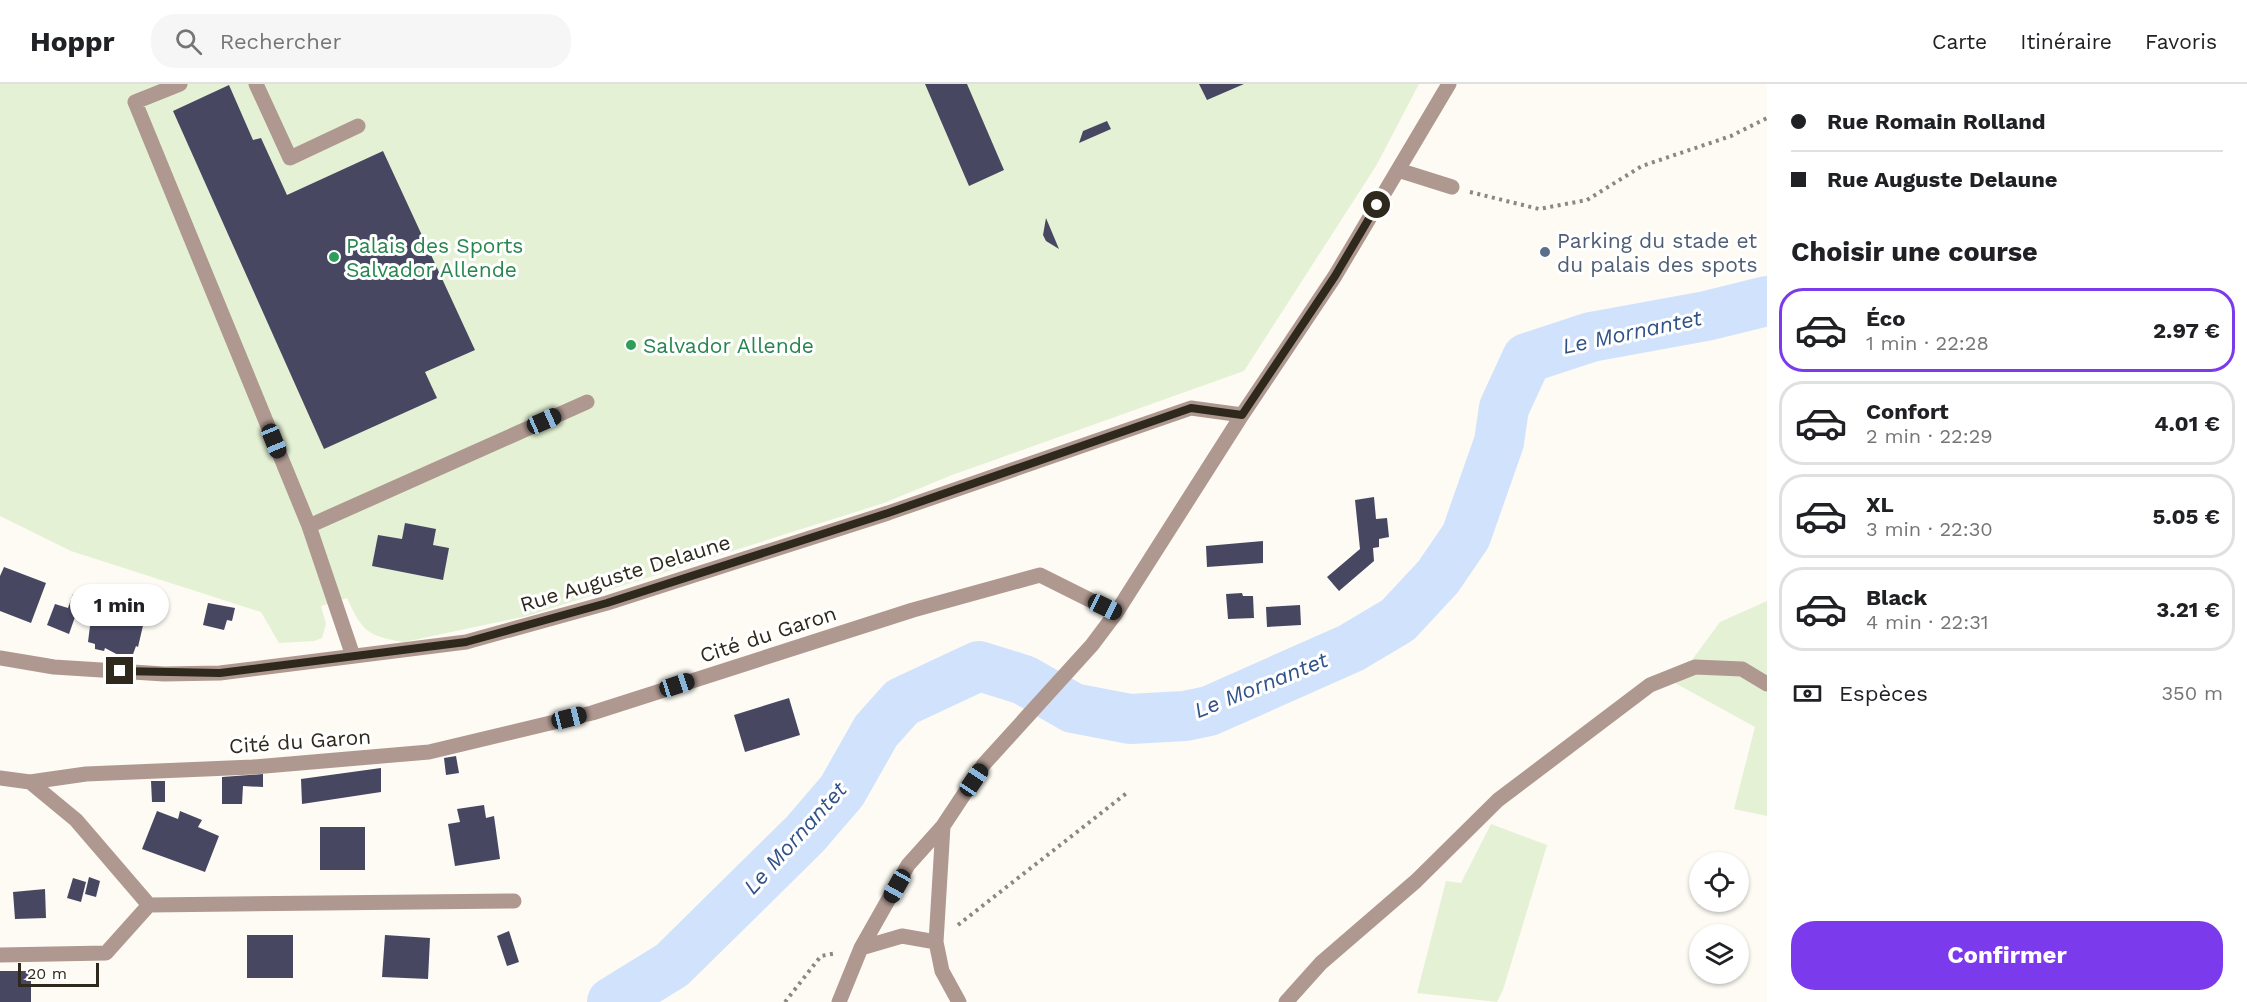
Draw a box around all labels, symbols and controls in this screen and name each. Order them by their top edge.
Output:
search box [151,14,571,68]
text: Hoppr [30,25,115,58]
icon: search [172,25,205,58]
text: Rechercher [220,29,341,54]
text: Carte [1932,29,1987,54]
text: Itinéraire [2020,29,2112,54]
text: Favoris [2145,29,2217,54]
text: Rue Romain Rolland [1827,109,2046,134]
text: Rue Auguste Delaune [1827,167,2058,192]
route start [1363,191,1390,218]
place label: Parking du stade et du palais des spots [1557,228,1758,277]
place label: Palais des Sports Salvador Allende [346,233,523,282]
text: Choisir une course [1791,236,2038,268]
marker: Parking du stade et du palais des spots [1538,245,1552,259]
marker: Palais des Sports Salvador Allende [327,250,341,264]
icon: car [1794,303,1848,357]
water label: Le Mornantet [1560,305,1705,359]
text: Éco [1866,306,1905,331]
text: 2.97 € [2153,318,2220,343]
text: 1 min · 22:28 [1866,331,1989,355]
place label: Salvador Allende [643,333,814,358]
marker: Salvador Allende [624,338,638,352]
icon: car [1794,396,1848,450]
text: Confort [1866,399,1949,424]
car [524,405,564,437]
text: 4.01 € [2154,411,2220,436]
car [259,421,289,461]
text: 2 min · 22:29 [1866,424,1993,448]
icon: car [1794,489,1848,543]
text: XL [1866,492,1894,517]
text: 5.05 € [2152,504,2220,529]
text: 3 min · 22:30 [1866,517,1993,541]
street label: Rue Auguste Delaune [517,529,733,617]
icon: car [1794,582,1848,636]
callout: 1 min [70,584,170,626]
text: Black [1866,585,1927,610]
car [1085,591,1125,623]
text: 1 min [94,593,145,617]
text: 3.21 € [2156,597,2220,622]
street label: Cité du Garon [696,600,840,668]
text: 4 min · 22:31 [1866,610,1989,634]
water label: Le Mornantet [1191,646,1332,723]
route end [106,657,133,684]
car [657,671,697,699]
icon: cash [1791,677,1824,710]
text: Espèces [1839,681,1928,706]
text: 350 m [2161,681,2223,705]
car [549,705,589,731]
street label: Cité du Garon [228,724,372,758]
car [956,760,992,800]
water label: Le Mornantet [738,776,852,899]
map controls [1689,852,1749,984]
button: locate [1689,852,1749,912]
car [880,866,914,906]
button: Confirmer [1791,921,2223,990]
button: layers [1689,924,1749,984]
scale bar [18,960,99,988]
text: 20 m [27,964,67,983]

